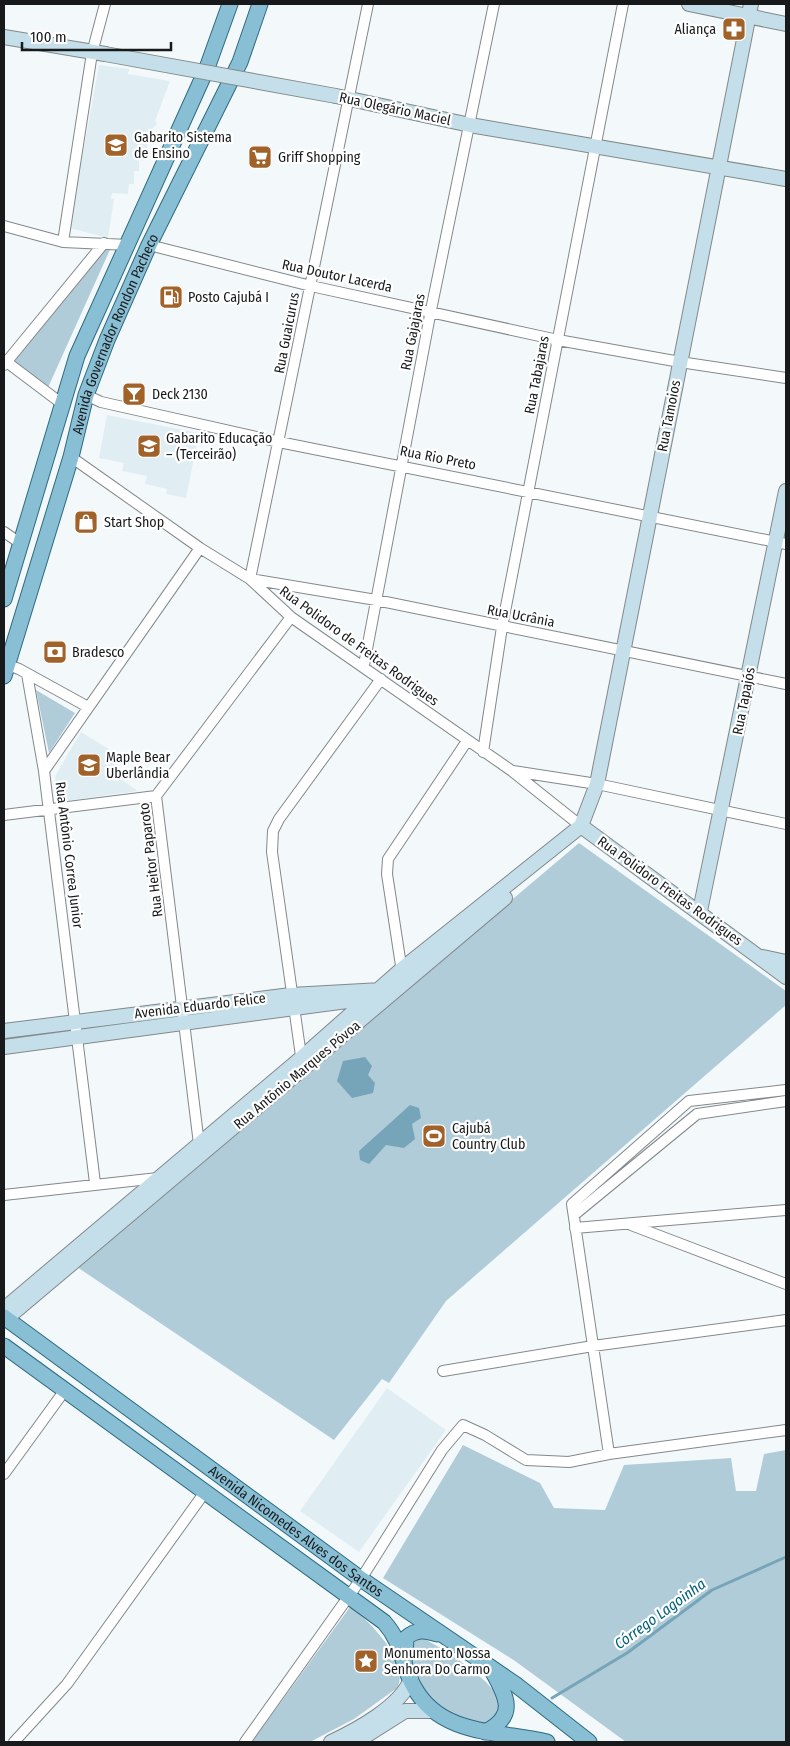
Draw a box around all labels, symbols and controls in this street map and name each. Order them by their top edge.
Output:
pharmacy icon: Aliança [721,16,747,42]
scale bar [22,20,171,52]
place label: Aliança [674,21,716,38]
text: 100 m [30,28,67,46]
street label: Rua Olegário Maciel [338,89,453,129]
place label: Gabarito Sistema de Ensino [134,129,232,162]
school or university icon: Gabarito Sistema de Ensino [103,132,129,158]
supermarket icon: Griff Shopping [247,144,273,170]
place label: Griff Shopping [278,149,361,166]
street label: Avenida Governador Rondon Pacheco [68,231,162,436]
street label: Rua Doutor Lacerda [280,256,394,296]
fuel station icon: Posto Cajubá I [158,284,184,310]
place label: Posto Cajubá I [188,289,269,306]
street label: Rua Guaicurus [271,291,303,375]
street label: Rua Gajajaras [397,292,429,372]
street label: Rua Tabajaras [521,334,553,416]
street label: Rua Tamoios [654,379,684,453]
bar icon: Deck 2130 [121,381,147,407]
place label: Deck 2130 [152,386,208,403]
place label: Gabarito Educação – (Terceirão) [166,430,272,463]
school or university icon: Gabarito Educação – (Terceirão) [136,433,162,459]
street label: Rua Rio Preto [399,442,477,474]
shop icon: Start Shop [73,509,99,535]
place label: Start Shop [104,514,164,531]
street label: Rua Polidoro de Freitas Rodrigues [276,582,442,710]
street label: Rua Ucrânia [486,601,556,631]
bank icon: Bradesco [42,639,68,665]
place label: Bradesco [72,644,124,661]
street label: Rua Tapajós [729,666,759,736]
place label: Maple Bear Uberlândia [106,749,170,782]
school or university icon: Maple Bear Uberlândia [76,752,102,778]
street label: Rua Antônio Correa Junior [52,781,86,930]
street label: Rua Heitor Paparoto [136,802,166,918]
street label: Rua Polidoro Freitas Rodrigues [594,833,746,949]
street label: Avenida Eduardo Felice [133,990,267,1022]
street label: Rua Antônio Marques Póvoa [230,1017,364,1133]
place label: Cajubá Country Club [452,1120,525,1153]
sports icon: Cajubá Country Club [421,1123,447,1149]
street label: Avenida Nicomedes Alves dos Santos [205,1462,387,1600]
water label: Córrego Lagoinha [611,1575,709,1653]
place label: Monumento Nossa Senhora Do Carmo [384,1645,491,1678]
place icon: Monumento Nossa Senhora Do Carmo [353,1648,379,1674]

